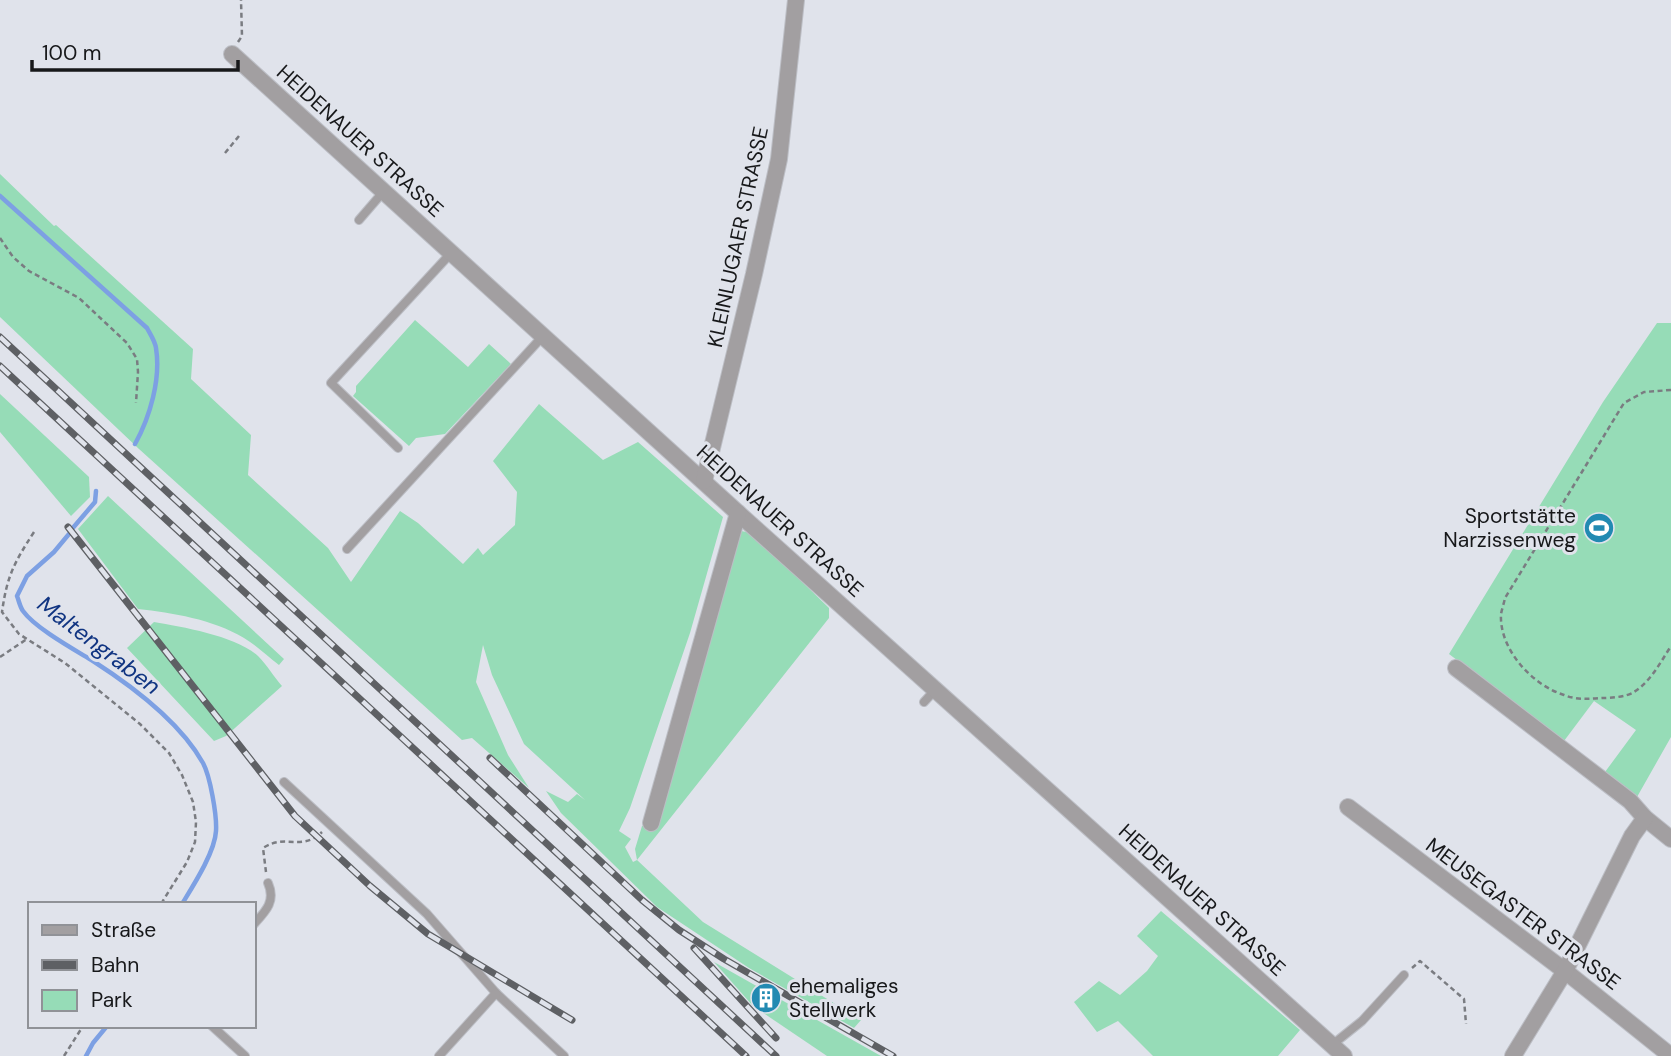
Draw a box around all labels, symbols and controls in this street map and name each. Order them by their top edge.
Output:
scale bar [32,28,238,72]
text: 100 m [42,39,102,67]
street label: HEIDENAUER STRASSE [271,59,449,223]
street label: KLEINLUGAER STRASSE [701,124,775,350]
street label: HEIDENAUER STRASSE [691,439,869,603]
place label: Sportstätte Narzissenweg [1443,502,1576,554]
sports icon: Sportstätte Narzissenweg [1582,511,1616,545]
water label: Maltengraben [31,589,167,701]
street label: HEIDENAUER STRASSE [1113,818,1291,982]
street label: MEUSEGASTER STRASSE [1420,832,1626,996]
legend [28,902,256,1028]
text: Straße [91,916,156,944]
text: Bahn [91,951,139,979]
place label: ehemaliges Stellwerk [789,972,899,1024]
building icon: ehemaliges Stellwerk [749,981,783,1015]
text: Park [91,986,133,1014]

